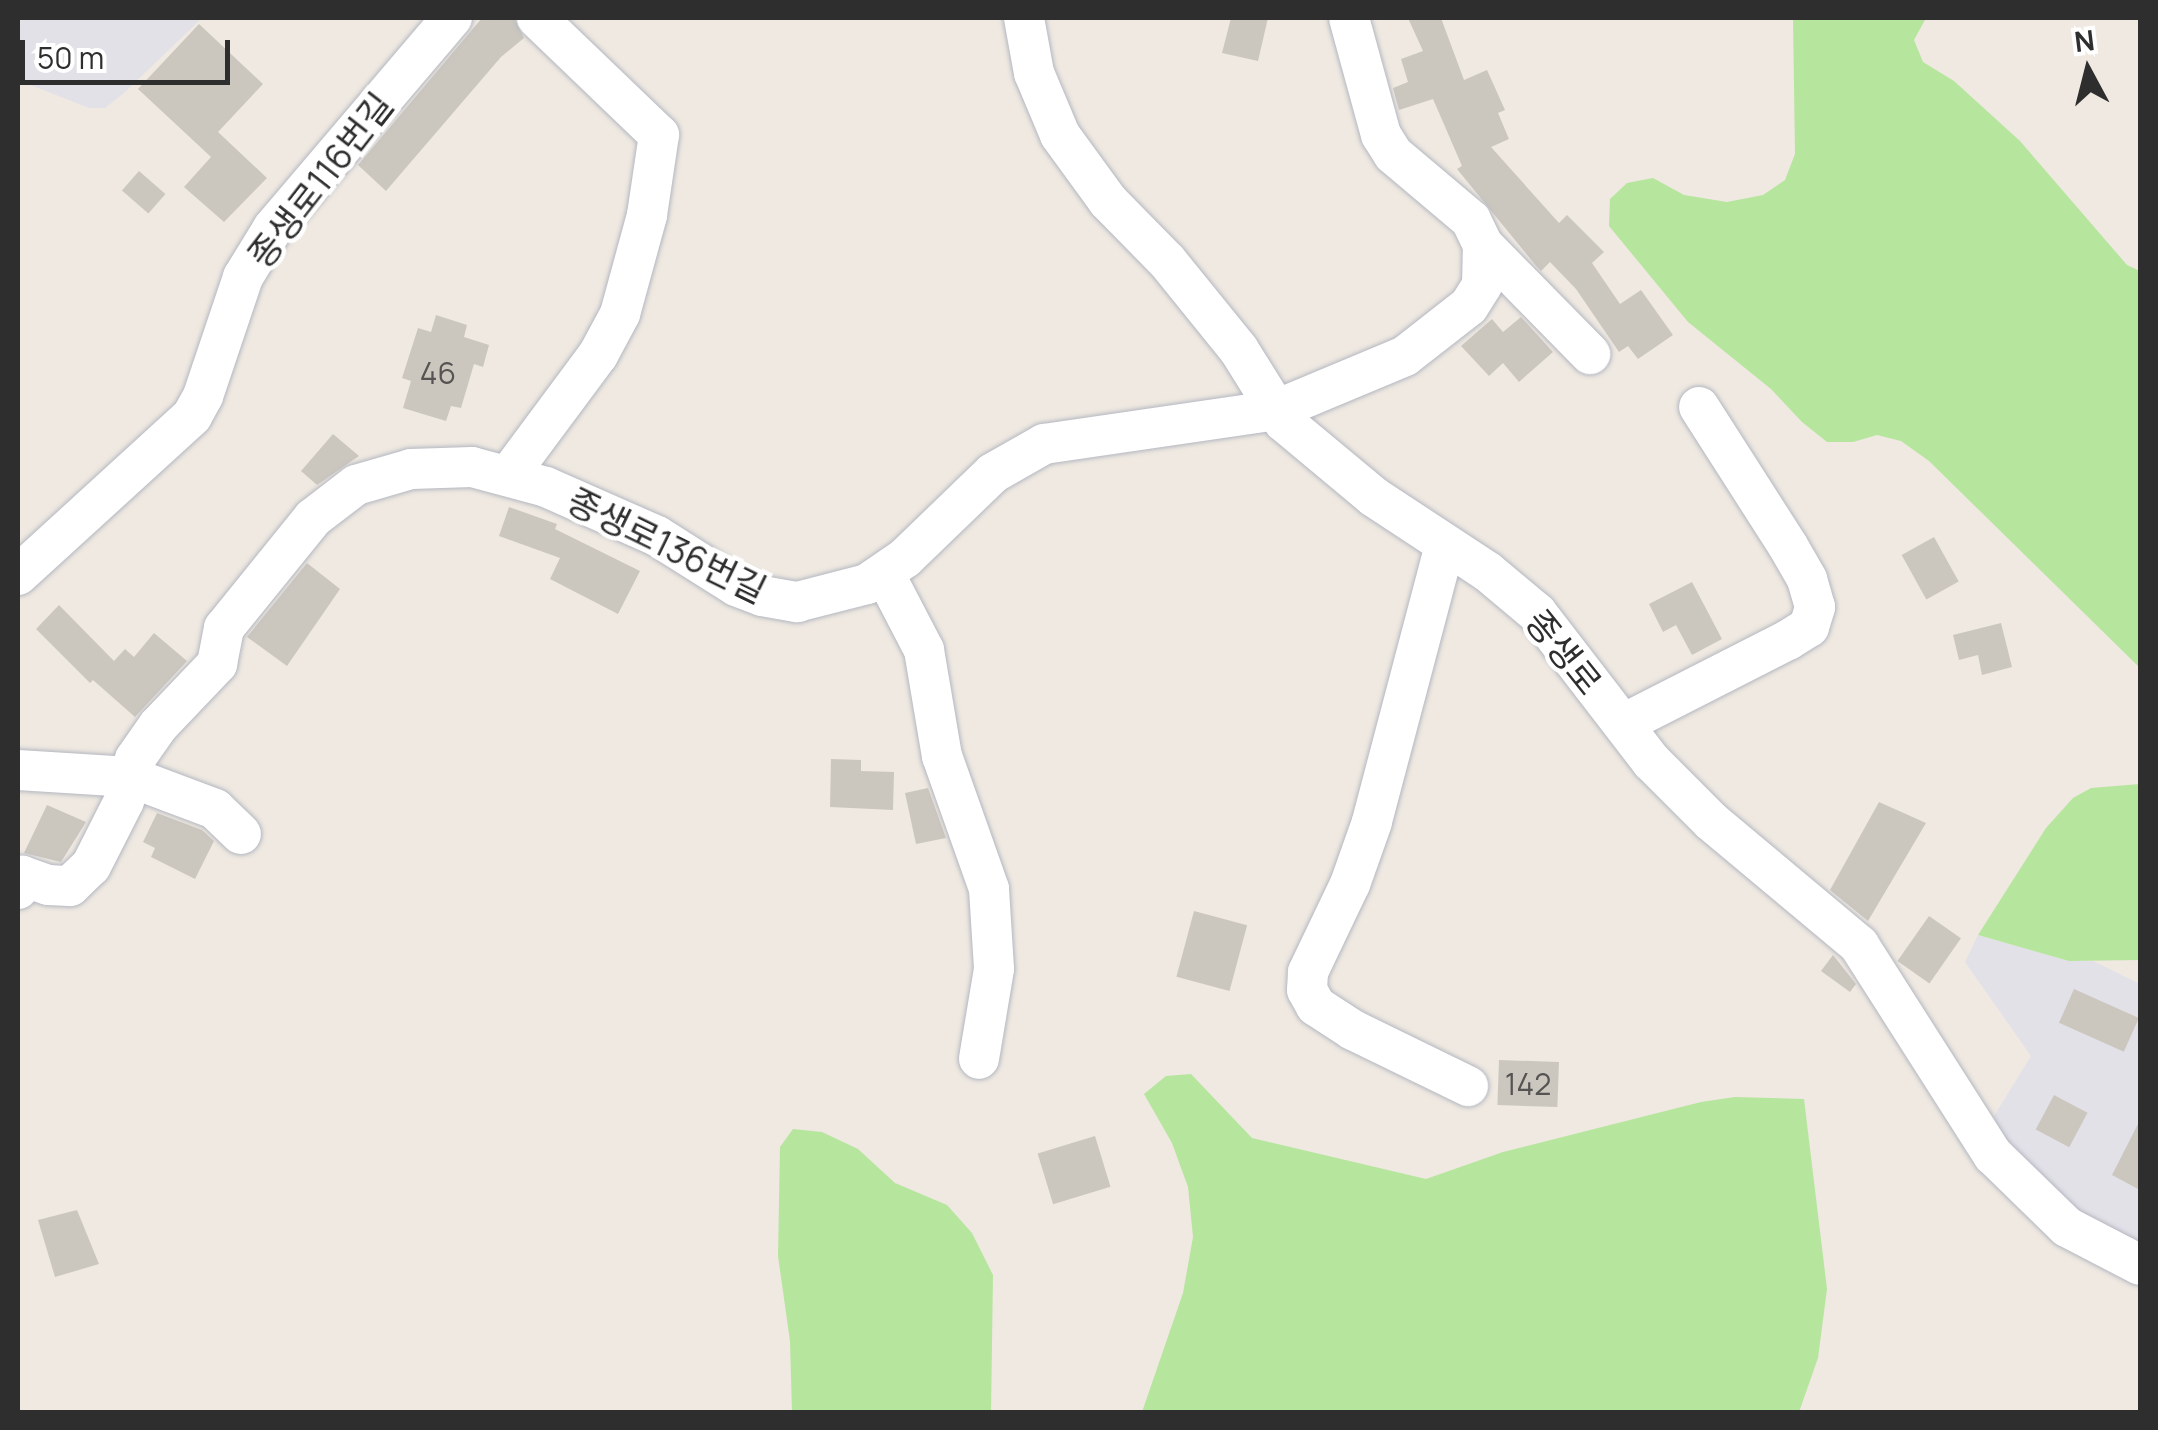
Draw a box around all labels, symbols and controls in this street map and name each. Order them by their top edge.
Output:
scale bar [25,20,235,82]
north arrow [2038,20,2138,120]
text: N [2072,20,2097,60]
text: 50 m [37,37,104,78]
street label: 종생로116번길 [239,84,401,276]
house number: 46 [420,355,456,391]
street label: 종생로136번길 [561,479,773,611]
street label: 종생로 [1517,601,1611,703]
house number: 142 [1505,1066,1551,1102]

